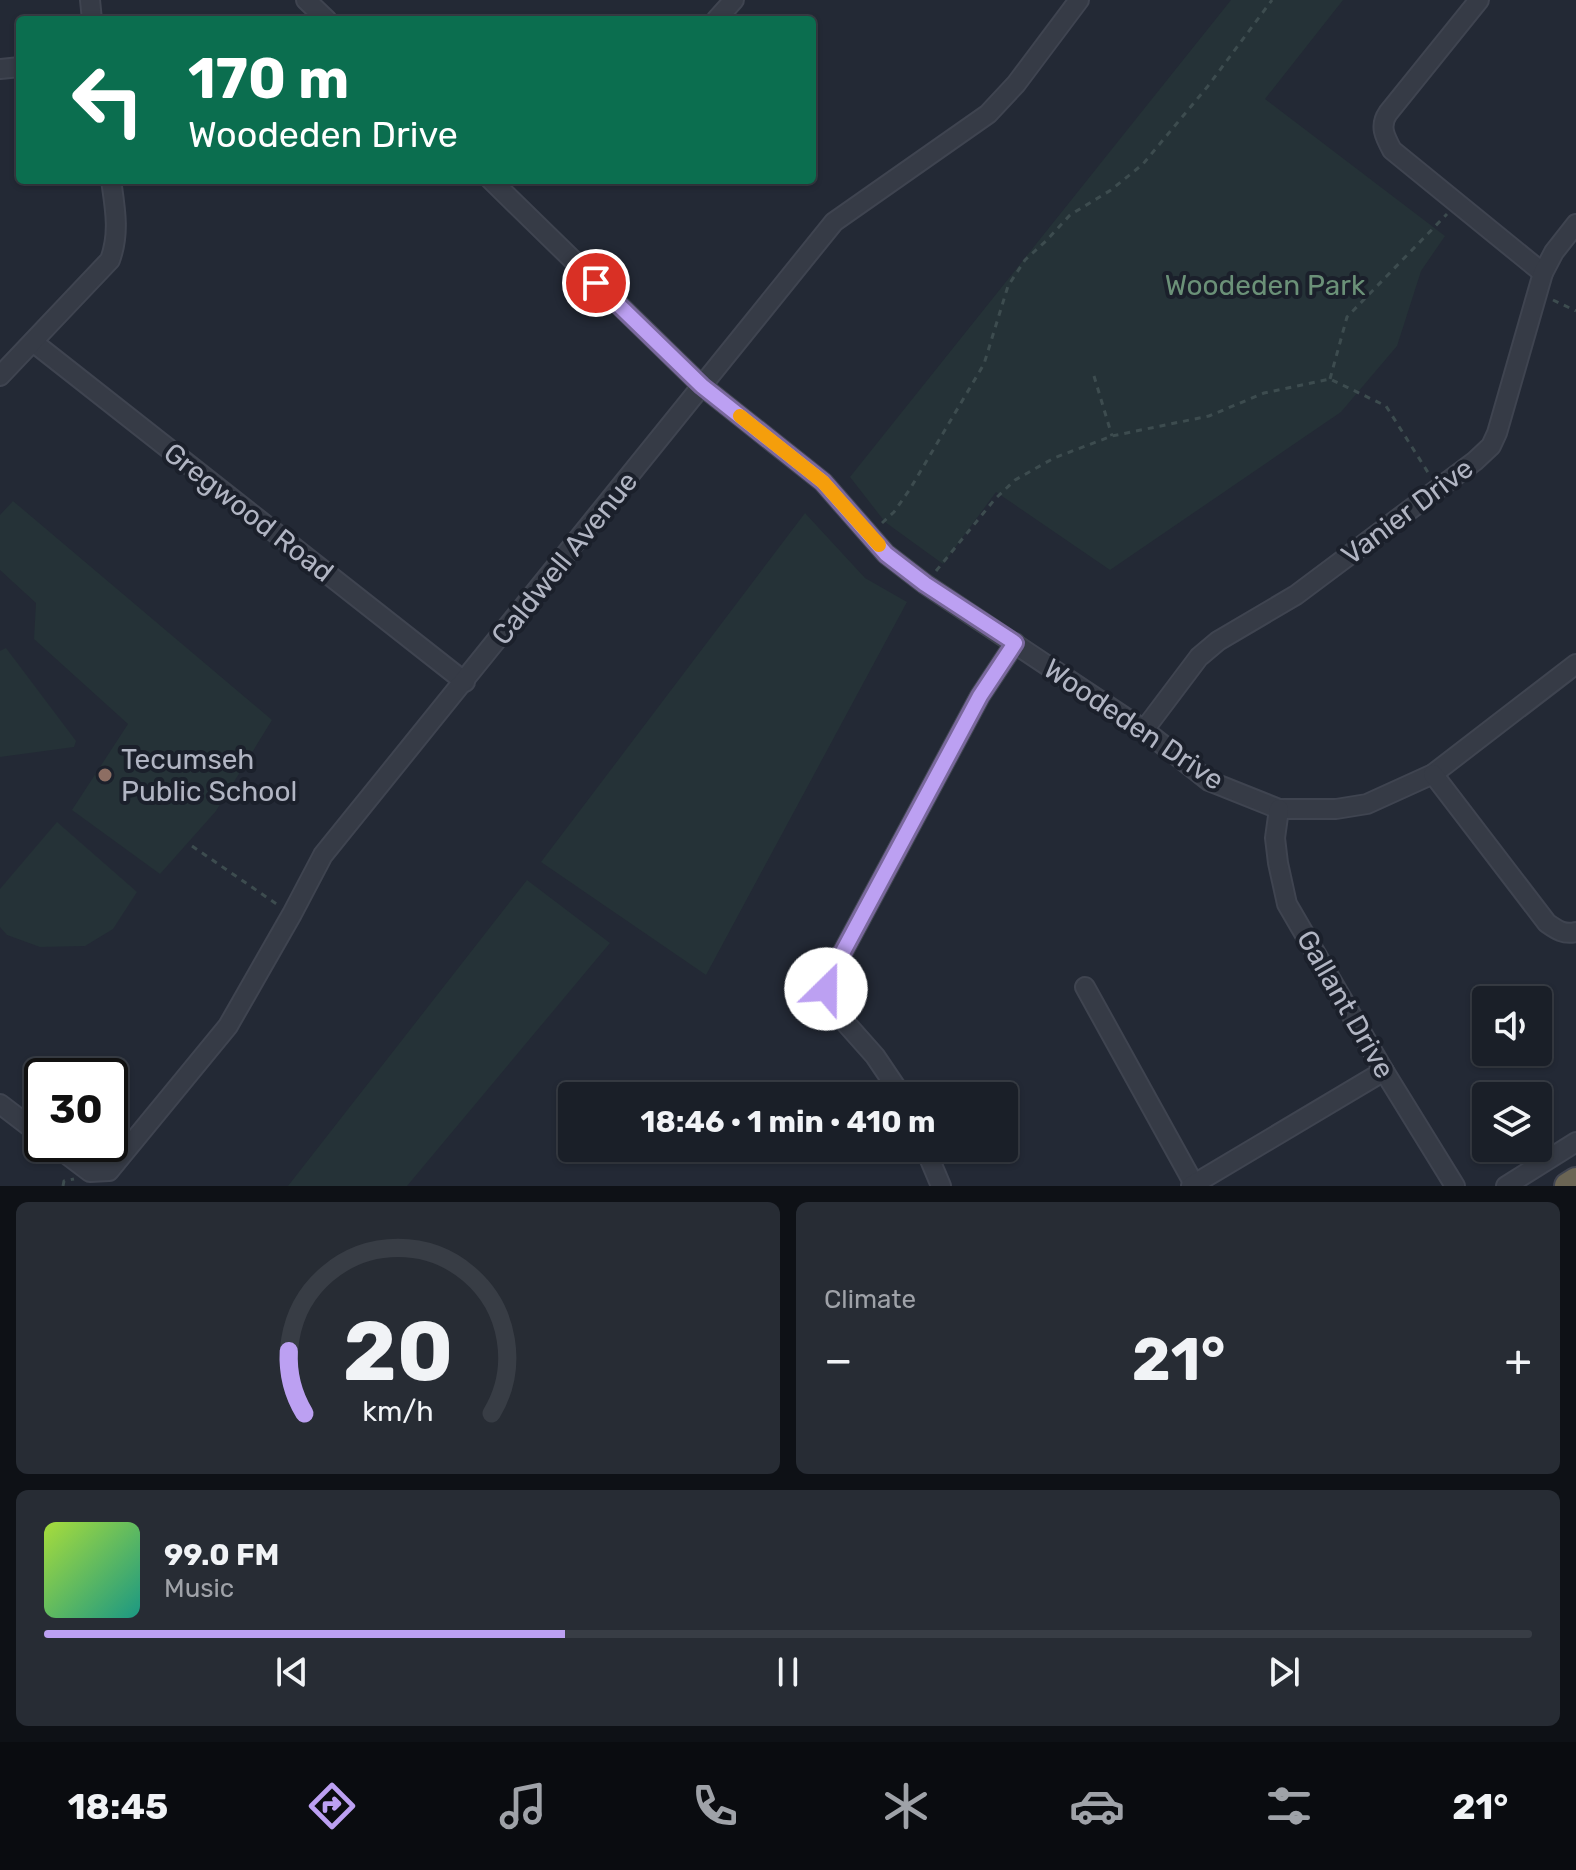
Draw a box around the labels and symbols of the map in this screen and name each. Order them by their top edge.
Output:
pin [562,249,630,317]
park label: Woodeden Park [1165,269,1366,302]
street label: Gregwood Road [157,436,340,589]
street label: Vanier Drive [1335,451,1479,571]
street label: Caldwell Avenue [485,465,644,652]
street label: Woodeden Drive [1037,652,1230,797]
place label: Tecumseh Public School [121,743,297,808]
marker: Tecumseh Public School [96,766,114,784]
street label: Gallant Drive [1290,924,1401,1084]
position arrow [784,947,868,1031]
speed limit sign: 30 [24,1058,128,1162]

